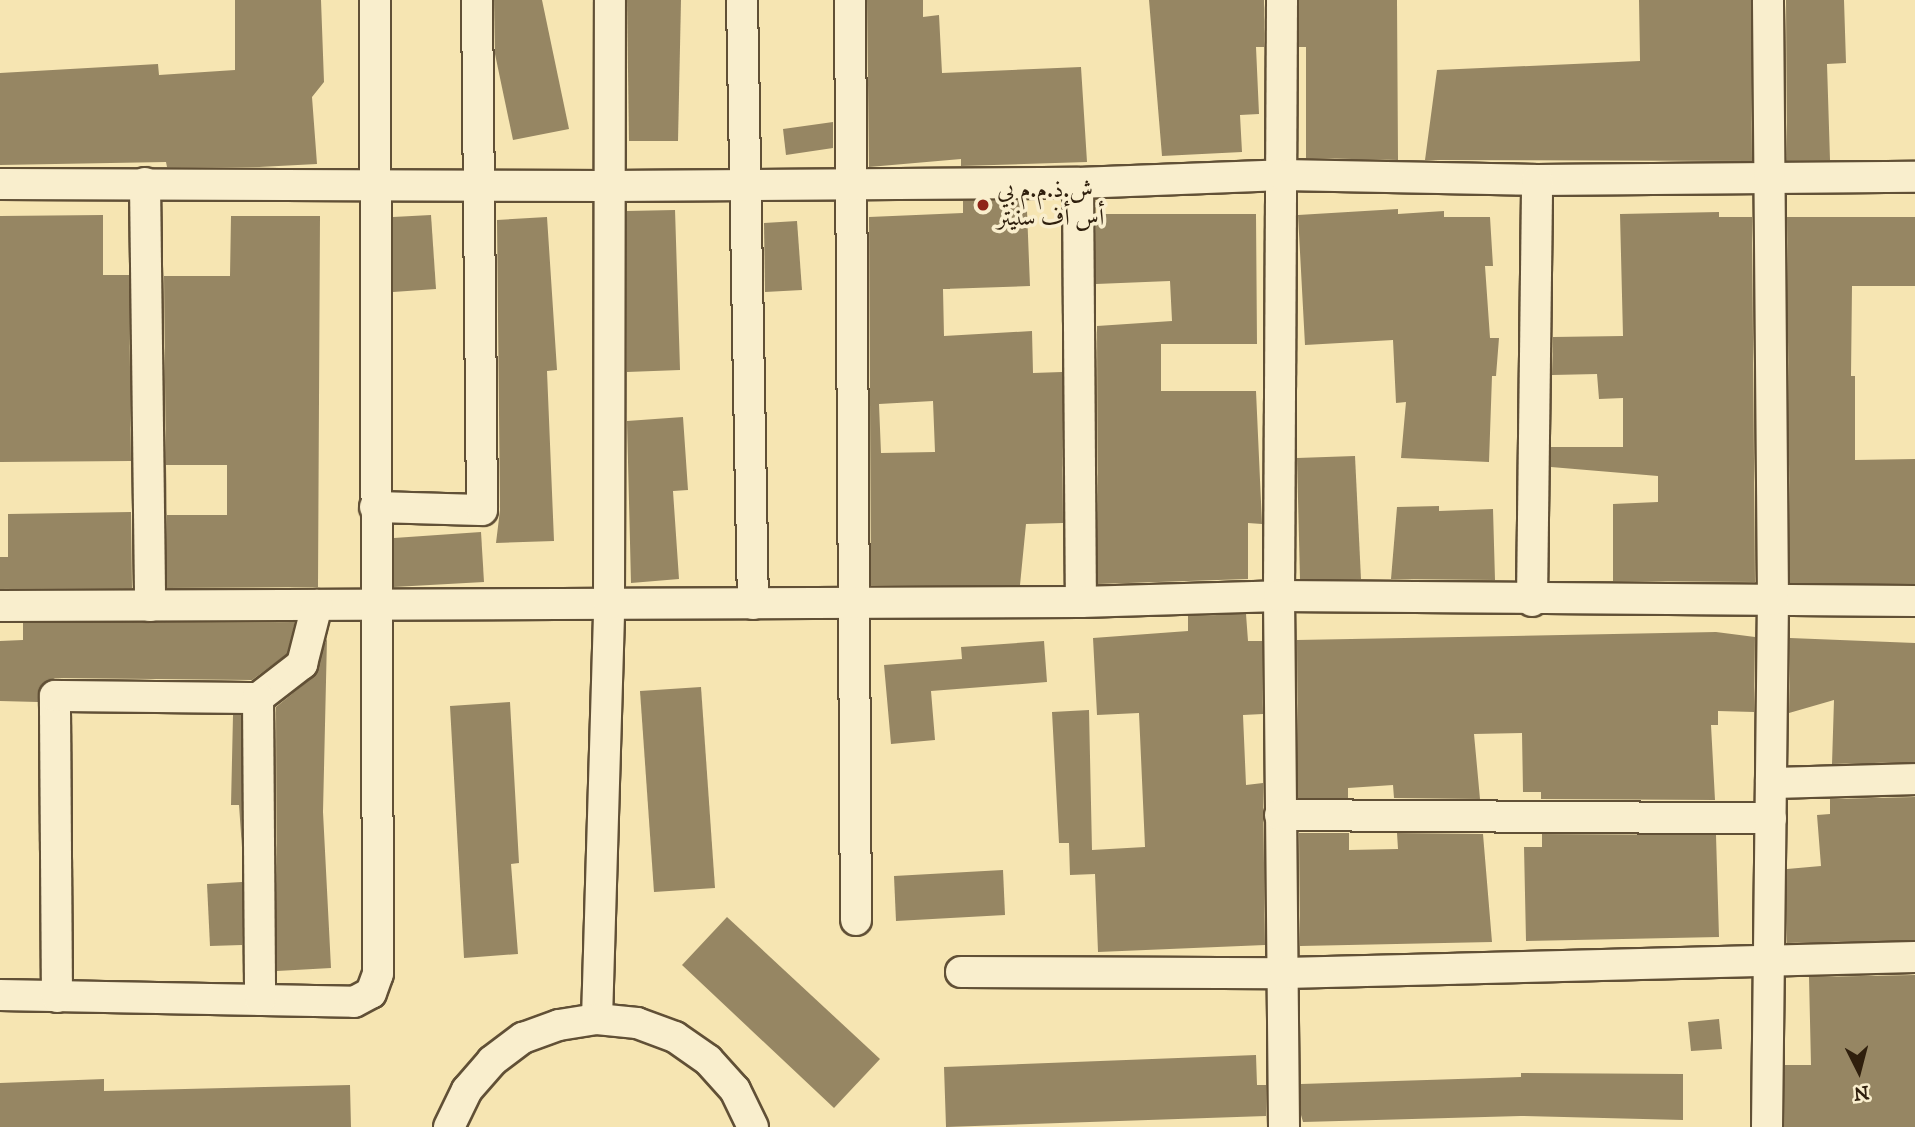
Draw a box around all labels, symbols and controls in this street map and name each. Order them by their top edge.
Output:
place label: ش.ذ.م.م بي أس أف سنيتر [997,177,1104,233]
marker: ش.ذ.م.م بي أس أف سنيتر [975,197,991,213]
north arrow [1824,1036,1894,1106]
text: N [1852,1080,1870,1105]

